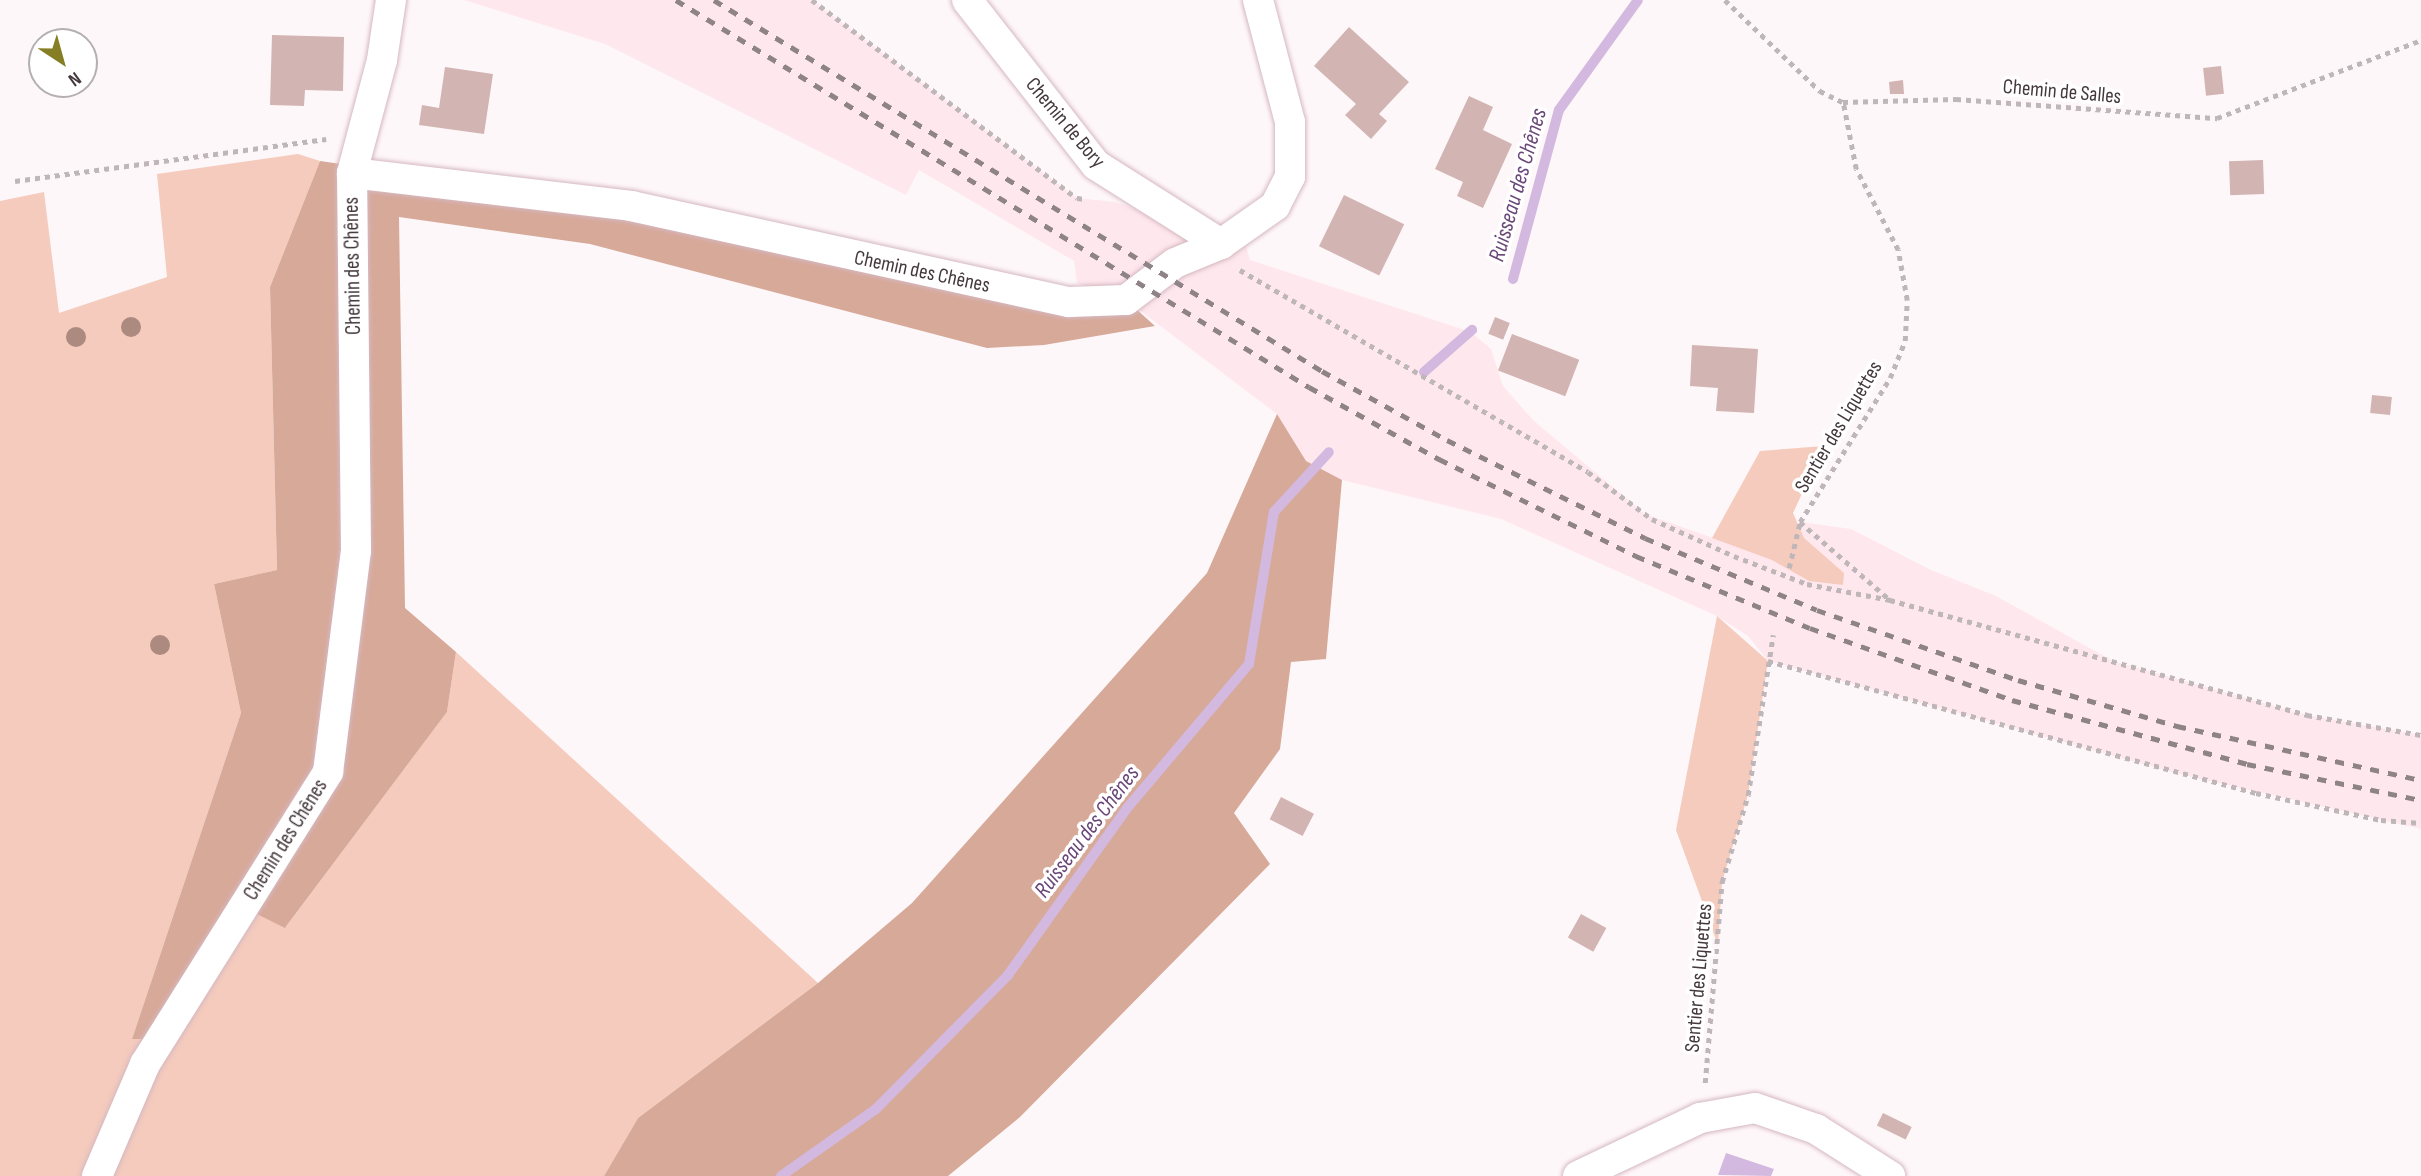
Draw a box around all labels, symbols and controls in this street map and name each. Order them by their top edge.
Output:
north arrow [28,28,98,98]
text: N [64,66,85,91]
street label: Chemin de Bory [1020,73,1110,173]
street label: Chemin de Salles [2002,74,2122,110]
water label: Ruisseau des Chênes [1483,105,1553,265]
street label: Chemin des Chênes [339,197,367,335]
street label: Chemin des Chênes [852,245,992,299]
street label: Sentier des Liquettes [1790,357,1888,497]
water label: Ruisseau des Chênes [1029,761,1145,903]
street label: Chemin des Chênes [239,775,333,905]
street label: Sentier des Liquettes [1680,903,1718,1053]

